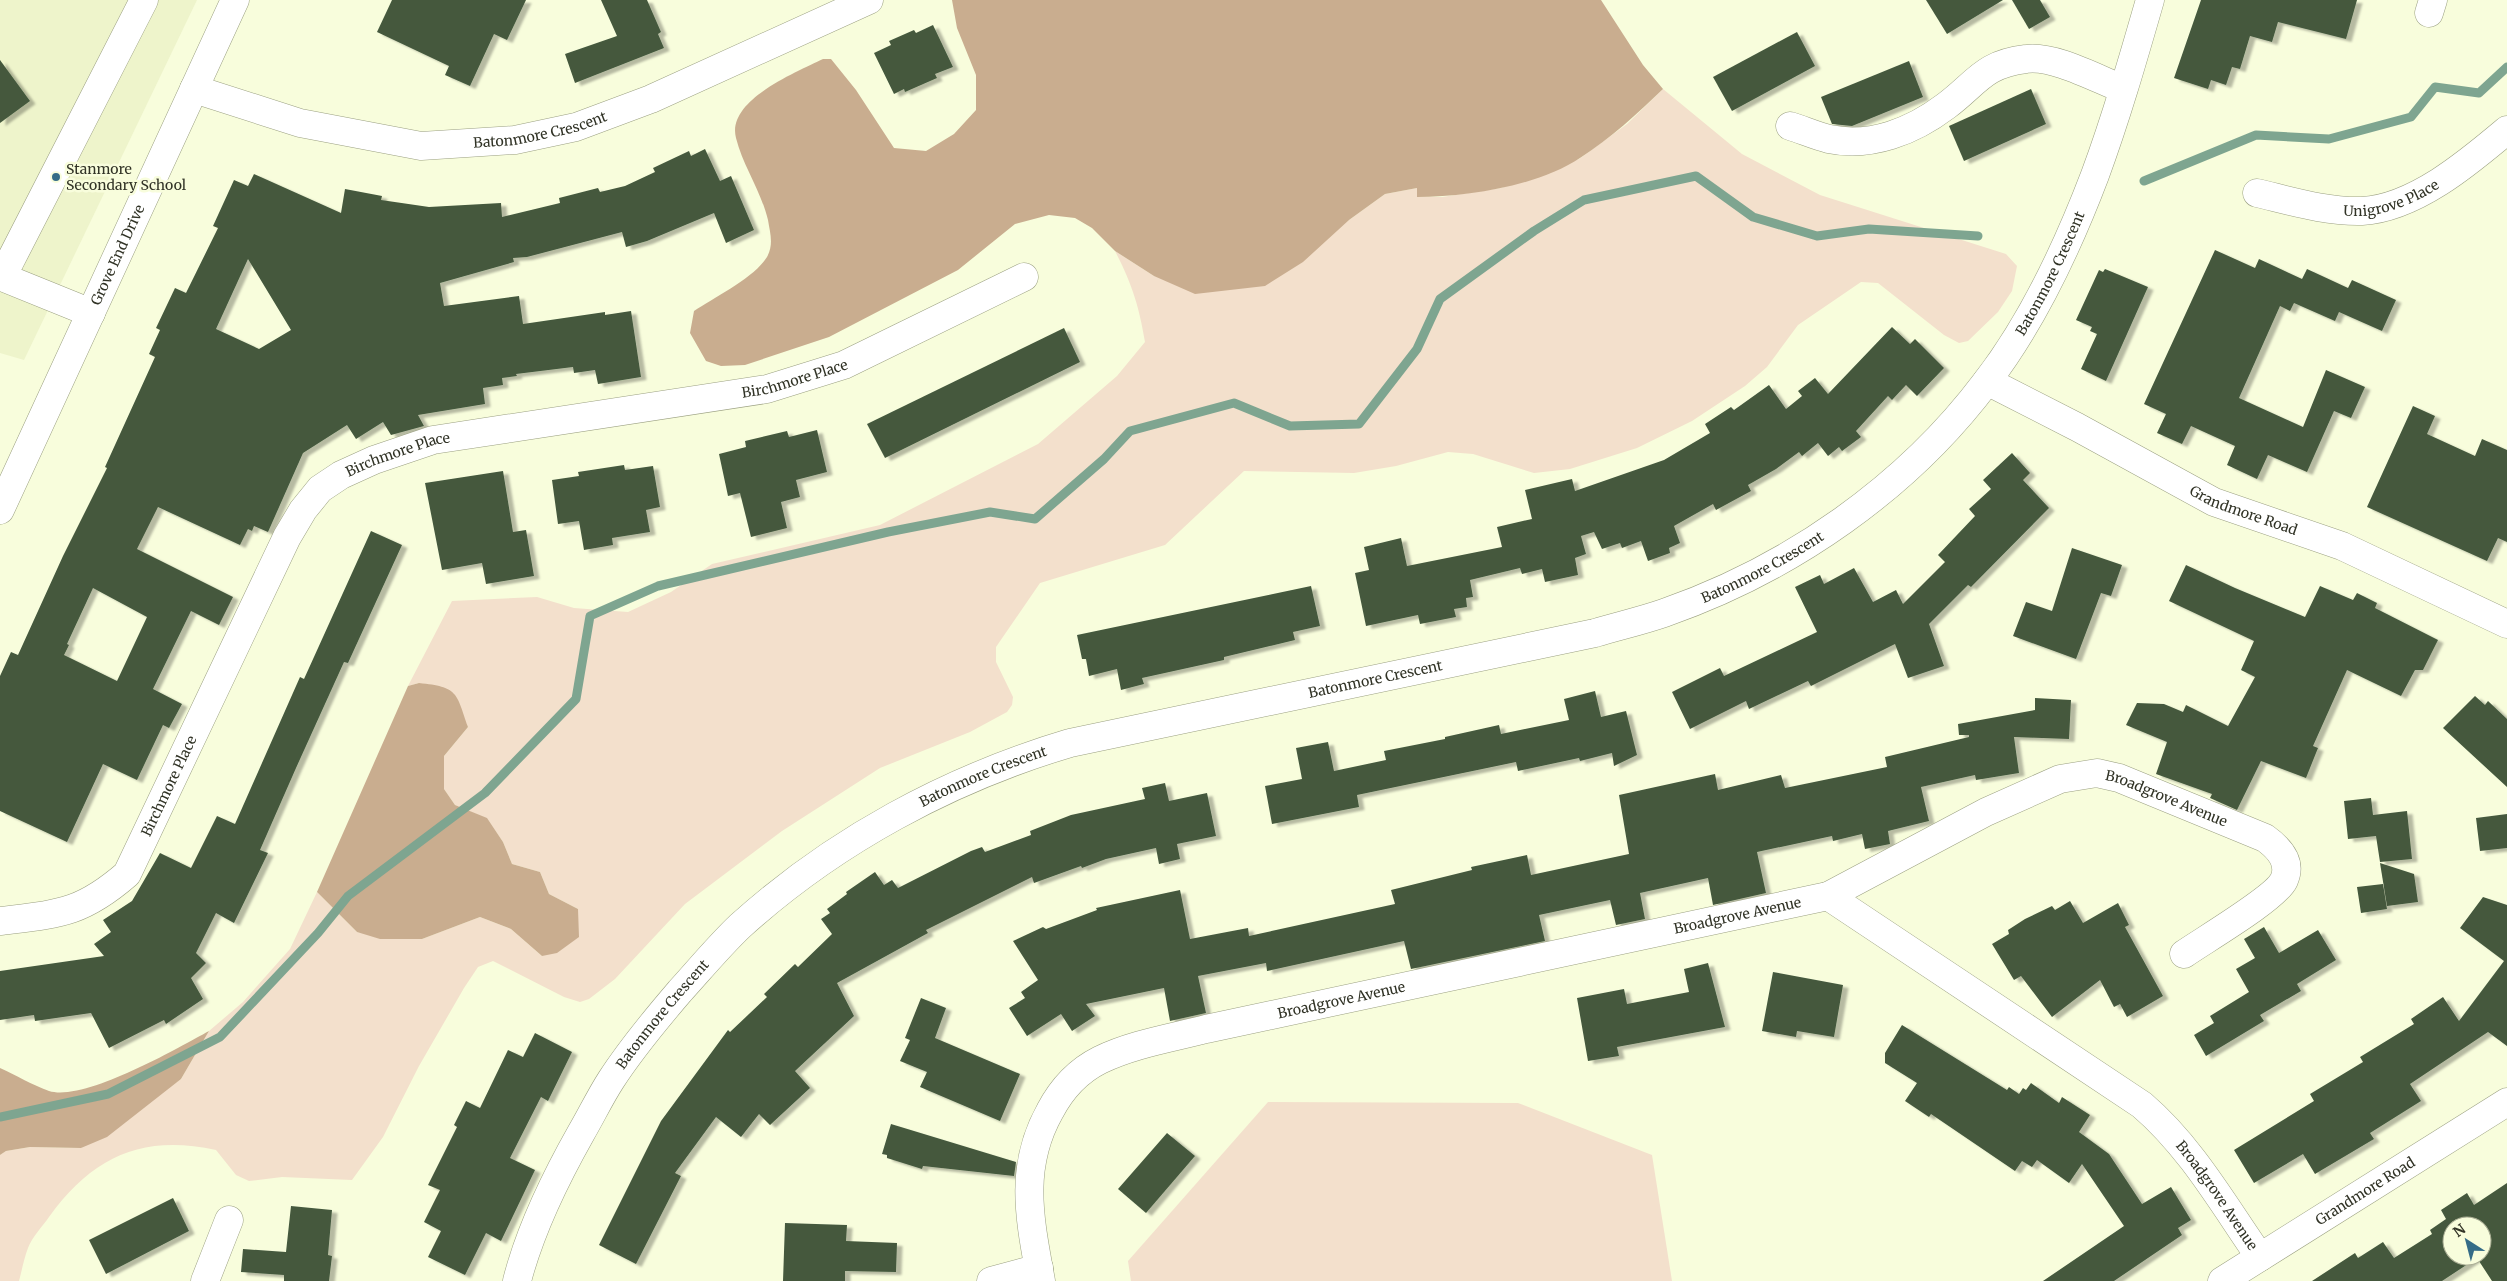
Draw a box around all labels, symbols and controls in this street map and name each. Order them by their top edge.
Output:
street label: Batonmore Crescent [473,107,610,152]
place label: Stanmore Secondary School [66,160,187,194]
marker: Stanmore Secondary School [50,171,62,183]
street label: Unigrove Place [2343,175,2442,220]
street label: Grove End Drive [87,202,149,308]
street label: Batonmore Crescent [2011,208,2089,339]
street label: Birchmore Place [741,355,850,402]
street label: Birchmore Place [343,429,451,481]
street label: Grandmore Road [2187,482,2300,539]
street label: Batonmore Crescent [1698,527,1827,607]
street label: Batonmore Crescent [1307,656,1444,702]
street label: Birchmore Place [137,733,200,839]
street label: Batonmore Crescent [916,742,1050,811]
street label: Broadgrove Avenue [2104,766,2230,831]
street label: Broadgrove Avenue [1672,893,1803,938]
street label: Batonmore Crescent [612,956,713,1073]
street label: Broadgrove Avenue [1276,978,1407,1022]
street label: Broadgrove Avenue [2172,1137,2262,1254]
street label: Grandmore Road [2312,1153,2419,1229]
north arrow [2442,1216,2492,1266]
text: N [2450,1220,2469,1241]

